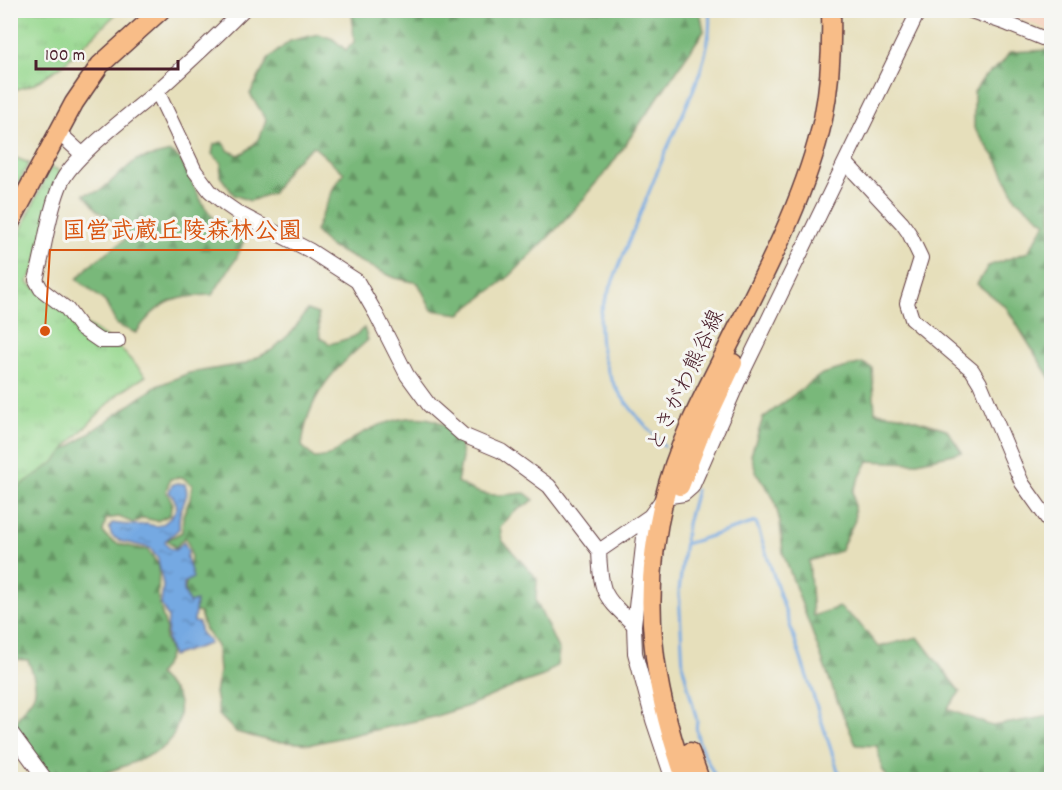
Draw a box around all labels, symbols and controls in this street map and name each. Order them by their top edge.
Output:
scale bar [36,33,178,71]
text: 100 m [45,44,85,69]
callout: 国営武蔵丘陵森林公園 [50,208,314,250]
text: 国営武蔵丘陵森林公園 [62,216,302,250]
street label: ときがわ熊谷線 [641,305,733,457]

